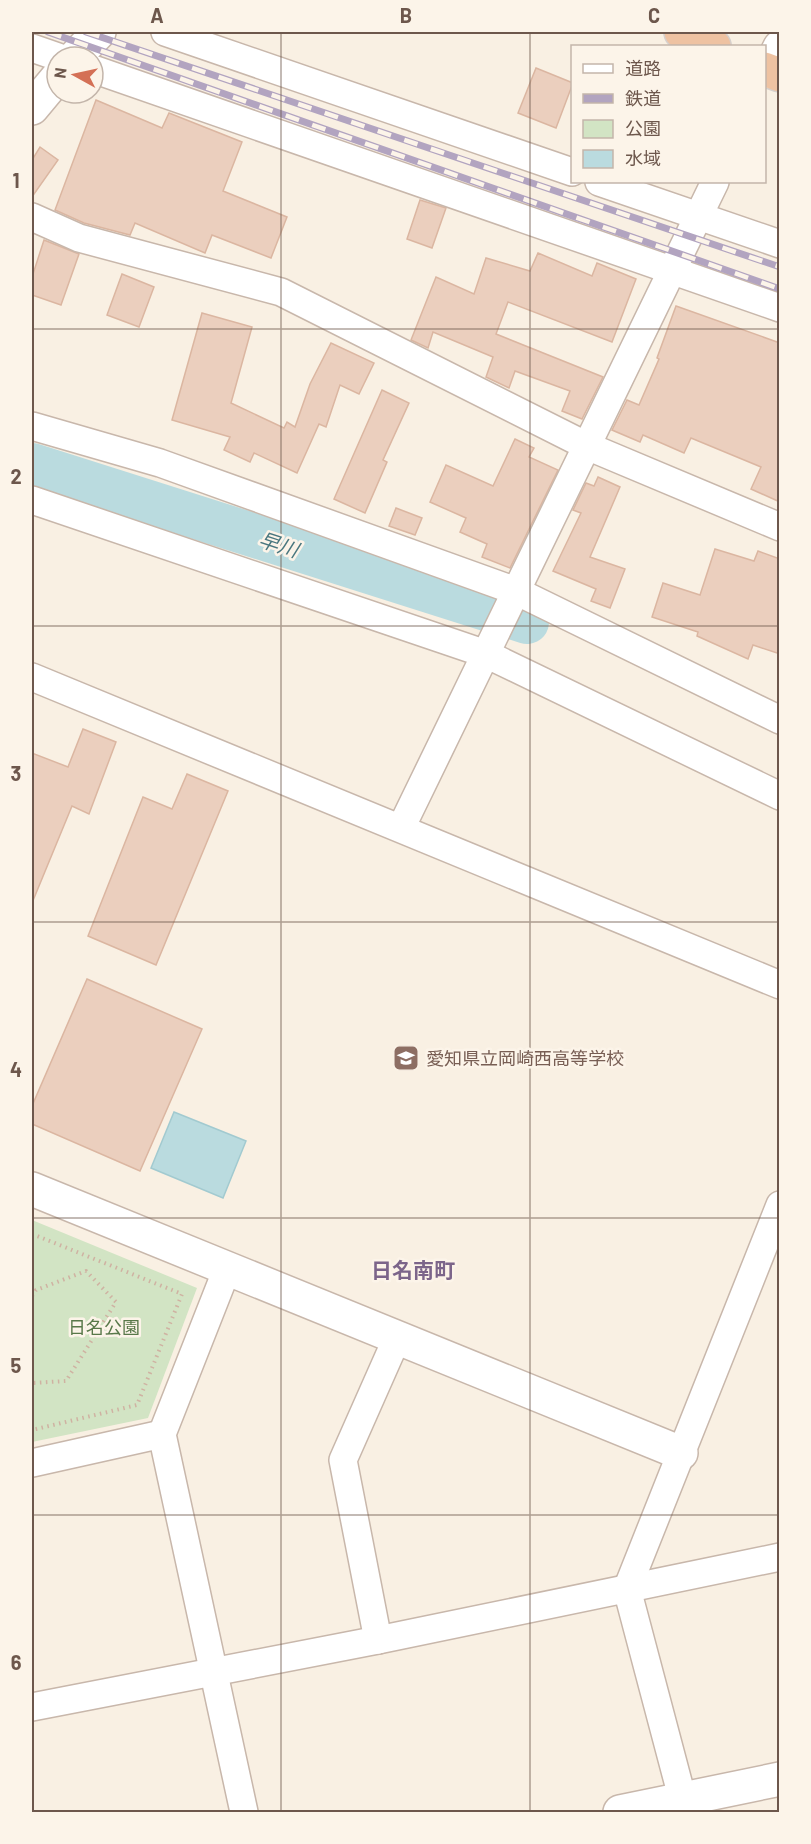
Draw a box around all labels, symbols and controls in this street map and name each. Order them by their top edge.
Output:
text: A [150,3,164,27]
text: B [400,3,412,27]
text: C [648,3,660,27]
north arrow [45,45,105,105]
legend [571,45,766,183]
text: 道路 [625,57,661,79]
text: N [50,66,70,79]
text: 鉄道 [625,87,661,109]
text: 公園 [625,117,661,139]
text: 水域 [625,147,661,169]
text: 1 [12,168,20,192]
text: 2 [10,464,22,488]
water label: 早川 [256,526,304,562]
text: 3 [11,761,21,785]
school or university icon: 愛知県立岡崎西高等学校 [391,1043,421,1073]
place label: 愛知県立岡崎西高等学校 [426,1047,624,1069]
text: 4 [10,1057,22,1081]
district label: 日名南町 [371,1257,455,1282]
park label: 日名公園 [68,1316,140,1338]
text: 5 [11,1353,22,1377]
text: 6 [11,1650,22,1674]

